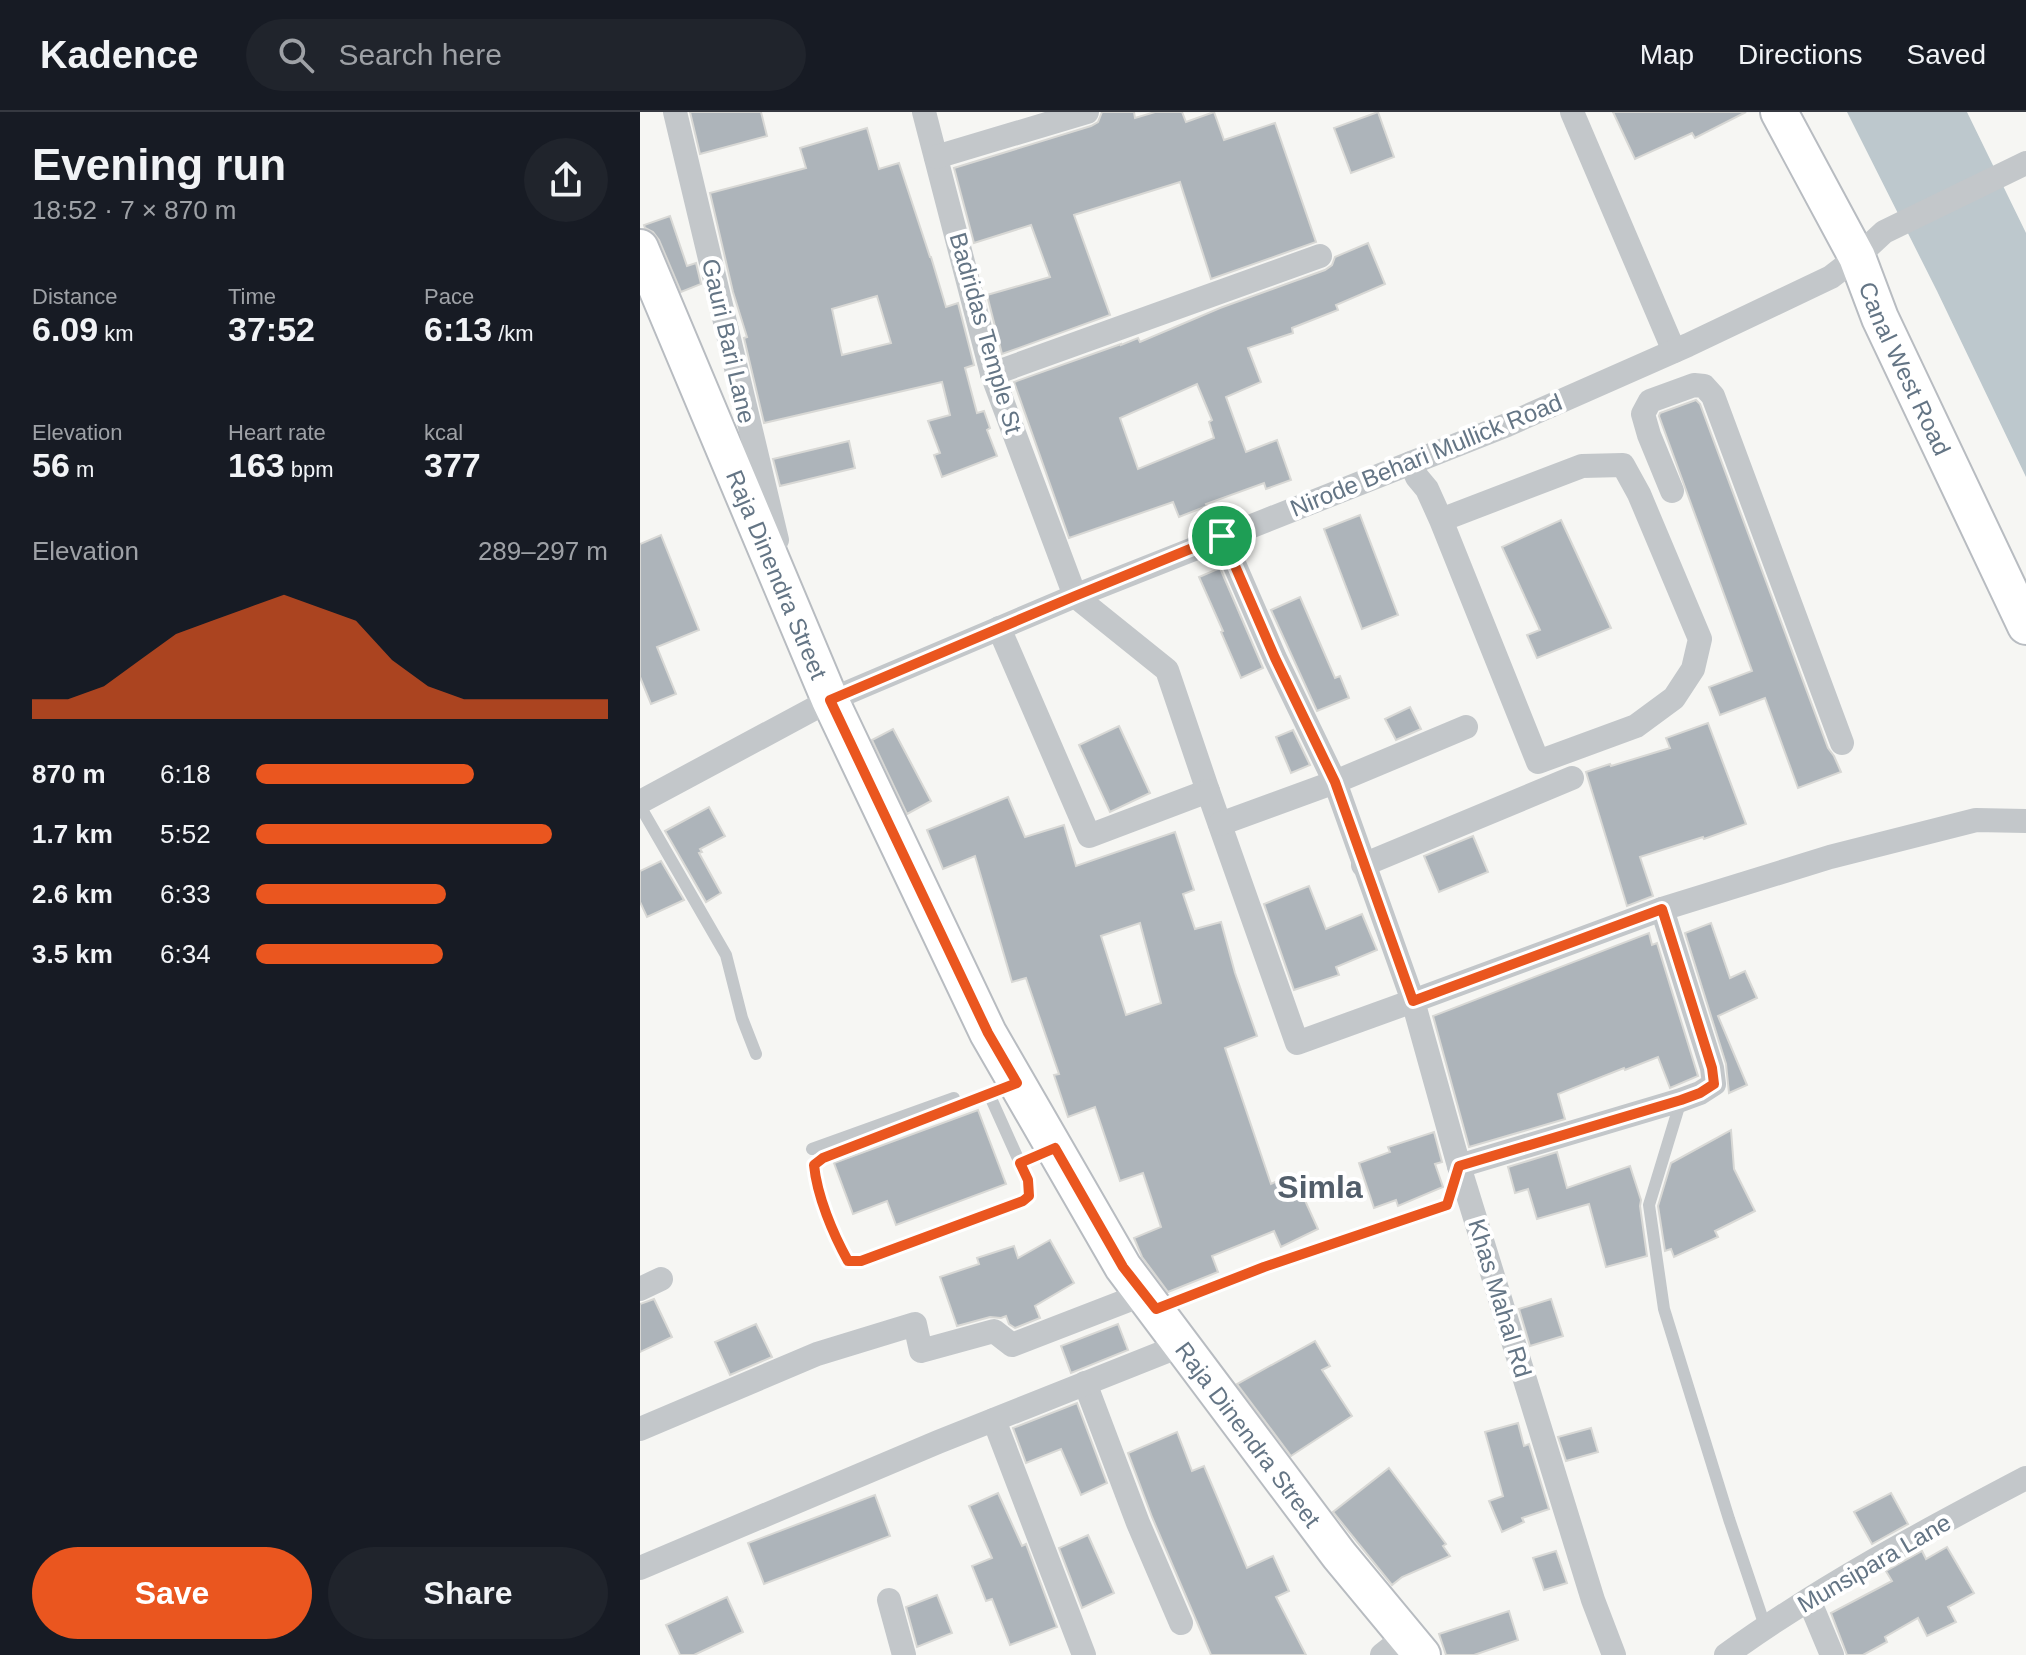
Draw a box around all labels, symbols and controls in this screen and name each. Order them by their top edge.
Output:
search box [246,19,806,91]
icon: search [274,33,318,77]
text: Kadence [40,34,198,76]
text: Search here [338,38,502,71]
text: Map [1640,39,1694,70]
text: Directions [1738,39,1863,70]
text: Saved [1907,39,1986,70]
button: share [524,138,608,222]
text: Evening run [32,140,286,189]
text: 18:52 · 7 × 870 m [32,195,237,225]
street label: Badridas Temple St [944,229,1028,437]
street label: Gauri Bari Lane [697,256,761,426]
street label: Canal West Road [1854,278,1956,459]
text: Distance [32,284,118,309]
text: Time [228,284,276,309]
text: Pace [424,284,474,309]
text: 6.09 [32,310,98,348]
text: 37:52 [228,310,315,348]
text: 6:13 [424,310,492,348]
text: km [98,321,134,346]
text: /km [492,321,534,346]
street label: Nirode Behari Mullick Road [1286,388,1566,522]
text: Elevation [32,420,123,445]
text: Heart rate [228,420,326,445]
text: kcal [424,420,463,445]
text: 56 [32,446,70,484]
text: 163 [228,446,285,484]
text: 377 [424,446,481,484]
text: m [70,457,94,482]
text: bpm [285,457,334,482]
street label: Raja Dinendra Street [721,466,833,683]
pin [1188,502,1256,570]
icon: arrive [1200,514,1244,558]
text: Elevation [32,536,139,566]
text: 289–297 m [478,536,608,566]
text: 870 m [32,759,106,789]
text: 6:18 [160,759,211,789]
text: 1.7 km [32,819,113,849]
text: 5:52 [160,819,211,849]
text: 2.6 km [32,879,113,909]
text: 6:33 [160,879,211,909]
text: 3.5 km [32,939,113,969]
text: 6:34 [160,939,211,969]
district label: Simla [1277,1169,1363,1205]
street label: Khas Mahal Rd [1463,1216,1537,1380]
street label: Raja Dinendra Street [1170,1336,1327,1532]
street label: Munsipara Lane [1793,1508,1955,1618]
button: Save [32,1547,312,1639]
button: Share [328,1547,608,1639]

